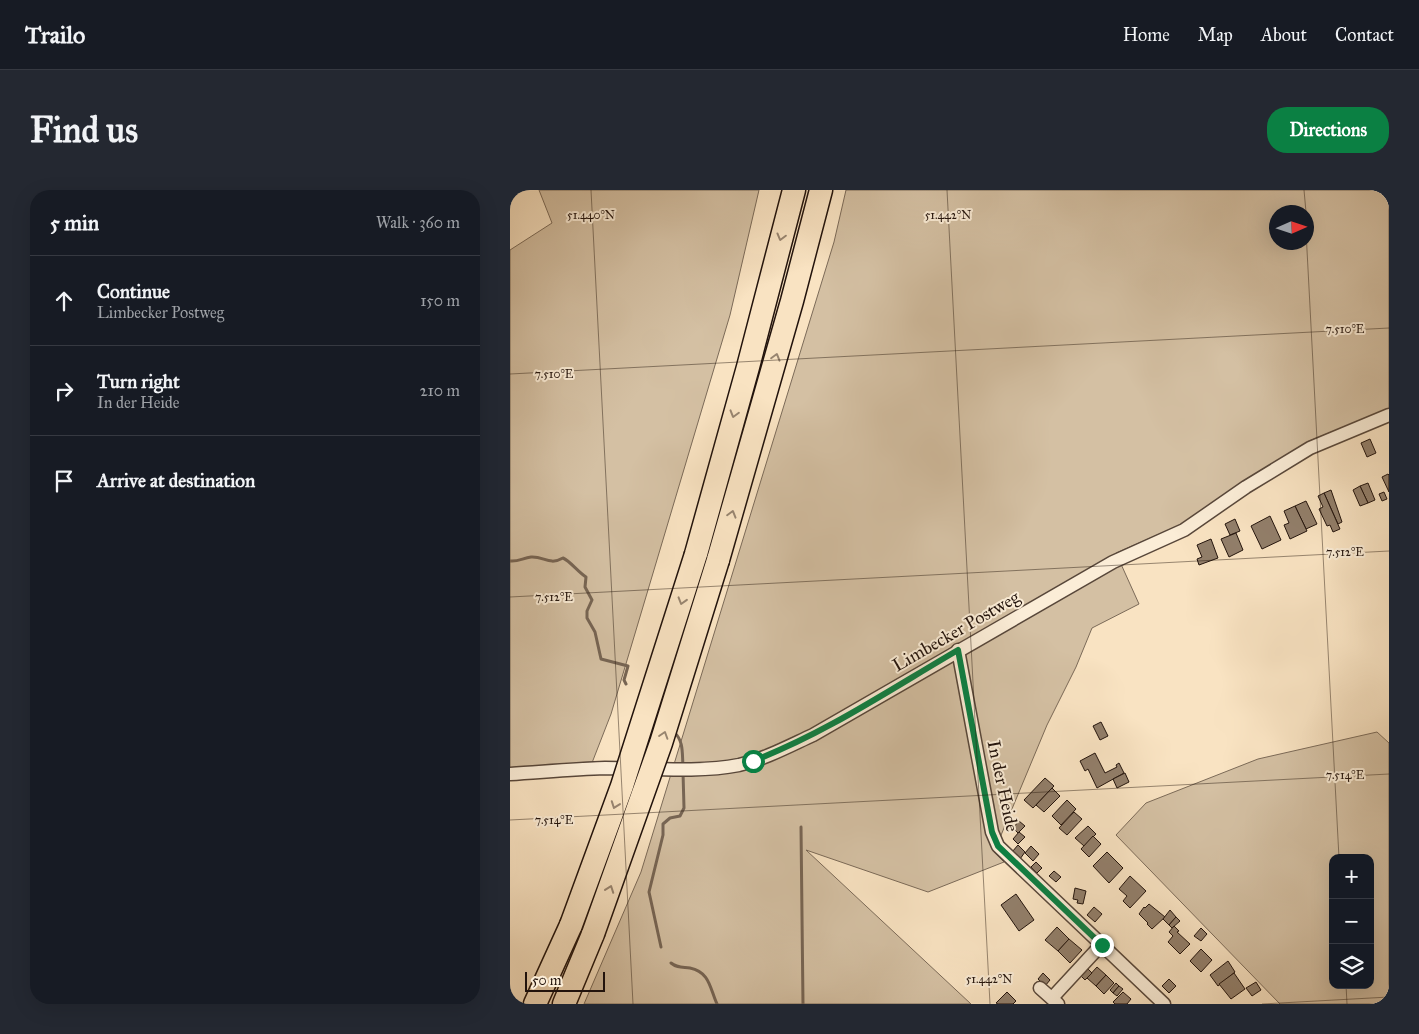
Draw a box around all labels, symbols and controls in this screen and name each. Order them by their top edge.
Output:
text: Trailo [25,20,85,50]
text: Home [1123,24,1170,46]
text: Map [1198,24,1233,46]
text: About [1261,24,1307,46]
text: Contact [1335,24,1394,46]
button: Directions [1267,107,1389,153]
text: Find us [30,109,138,152]
north arrow [1269,205,1314,250]
text: 51.440°N [567,208,615,222]
text: 51.442°N [925,208,971,222]
text: 5 min [50,210,99,236]
text: Walk · 360 m [376,213,460,232]
one-way arrow [777,233,787,241]
text: Continue [97,280,170,303]
icon: ahead [50,287,78,315]
text: 150 m [420,291,460,310]
text: Limbecker Postweg [97,303,224,322]
text: 7.510°E [1326,322,1365,336]
one-way arrow [771,354,781,362]
text: 7.510°E [535,367,574,381]
text: Turn right [97,370,180,393]
icon: right [50,377,78,405]
text: 210 m [420,381,460,400]
text: In der Heide [97,393,179,412]
one-way arrow [730,410,740,418]
icon: arrive [50,467,78,495]
text: Arrive at destination [97,469,255,492]
one-way arrow [726,510,736,518]
text: 7.512°E [1326,545,1364,559]
street label: Limbecker Postweg [889,585,1024,677]
text: 7.512°E [535,590,573,604]
one-way arrow [677,596,687,604]
one-way arrow [658,732,668,740]
street label: In der Heide [983,738,1023,834]
route start [742,750,765,773]
text: 7.514°E [1326,768,1365,782]
one-way arrow [611,800,621,809]
text: 7.514°E [535,813,574,827]
map controls [1329,854,1374,989]
button: + [1329,854,1374,899]
one-way arrow [604,885,614,893]
button: − [1329,899,1374,944]
route end [1091,934,1114,957]
button: layers [1329,944,1374,989]
scale bar [525,969,605,992]
text: 50 m [532,972,561,989]
text: 51.442°N [966,972,1012,986]

